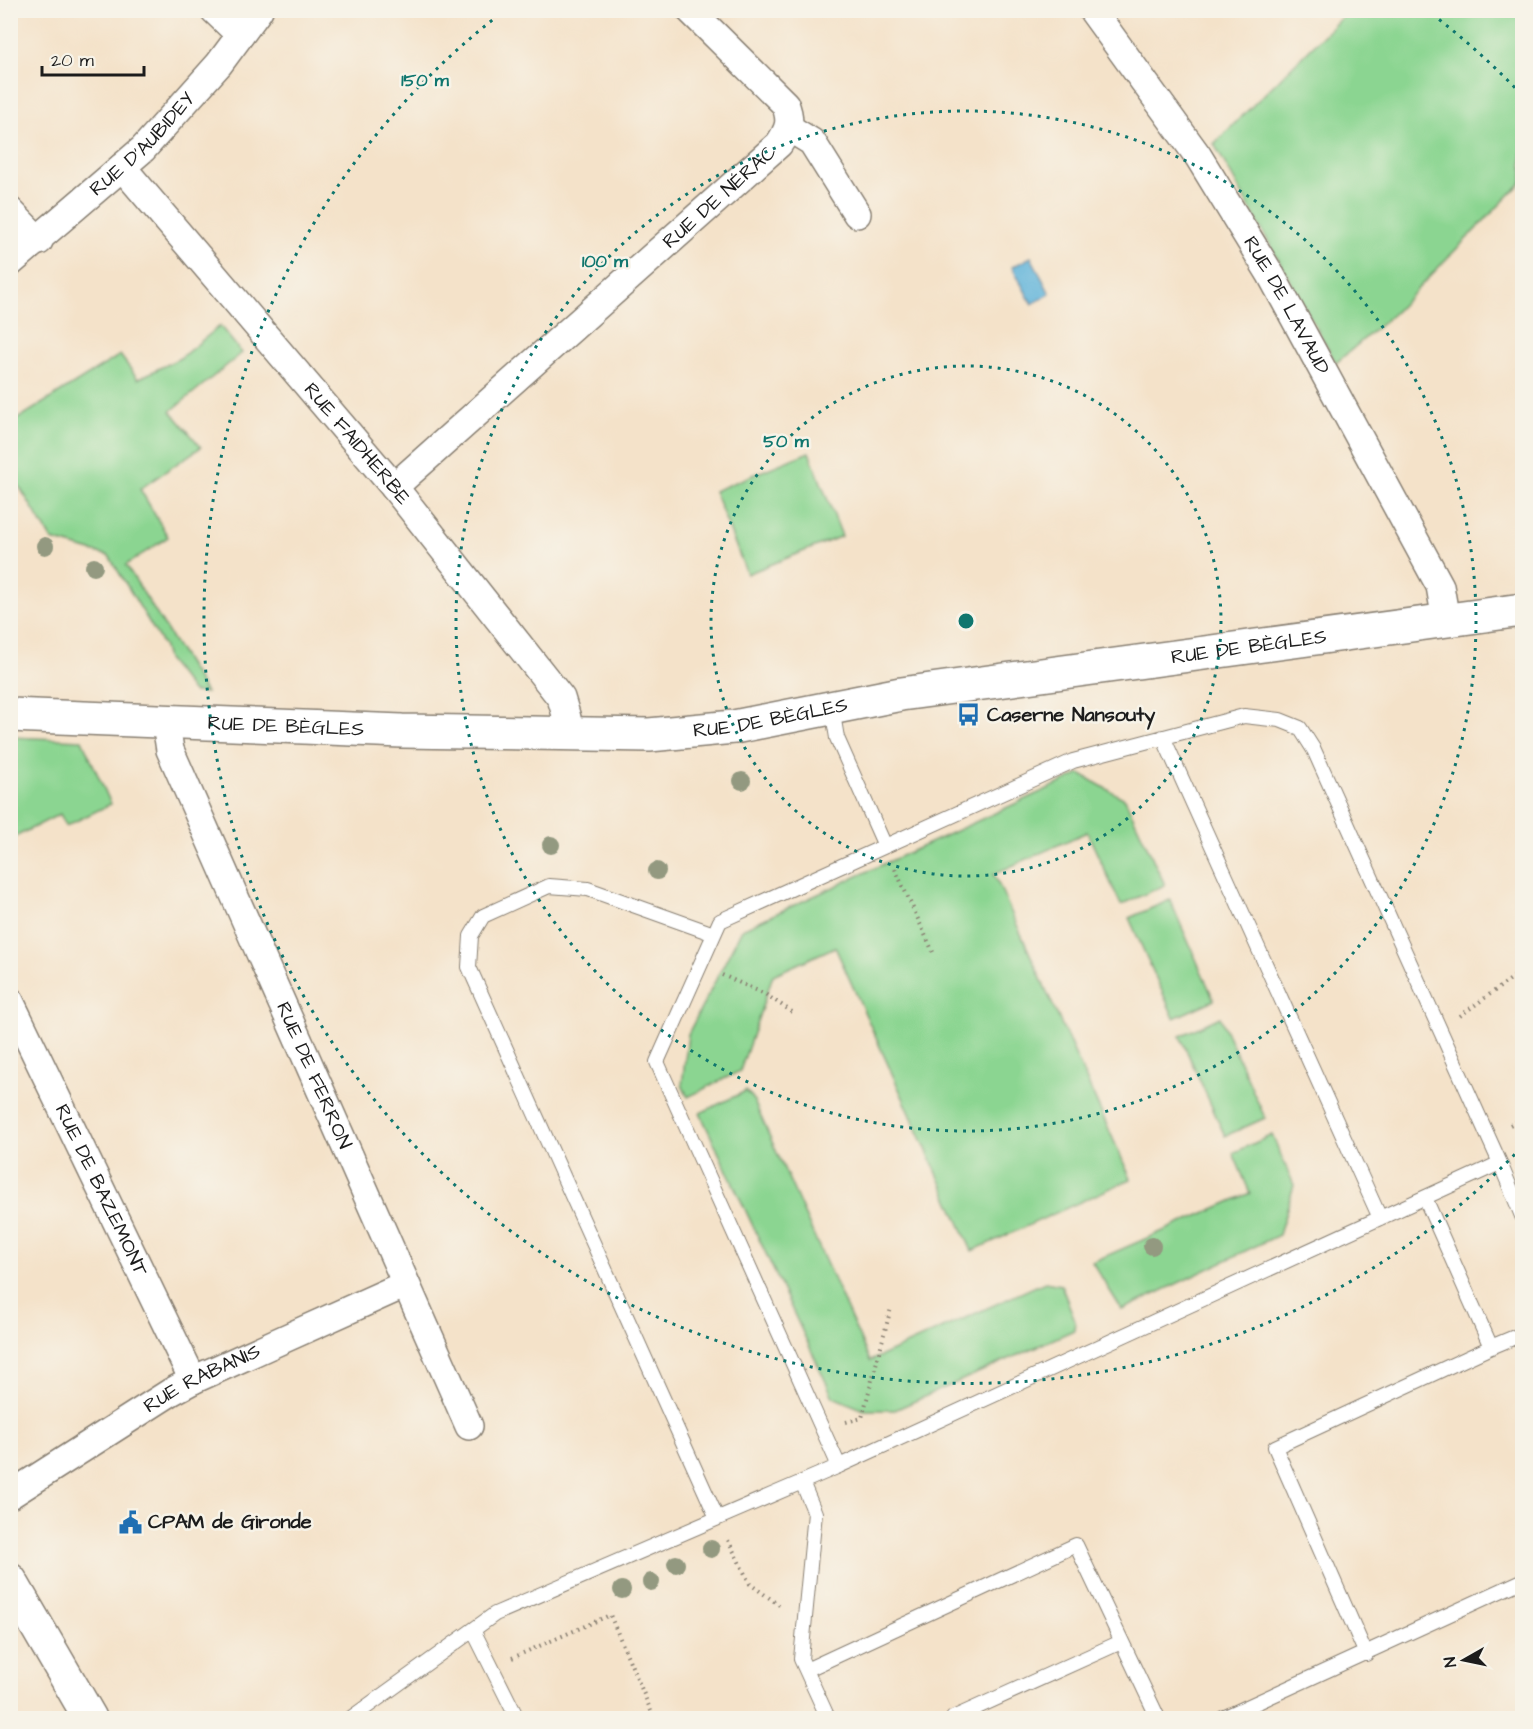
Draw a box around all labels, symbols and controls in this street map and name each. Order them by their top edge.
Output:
scale bar [42,39,144,77]
text: 20 m [51,48,94,73]
text: 150 m [401,68,450,93]
street label: RUE D'AUBIDEY [84,86,202,203]
street label: RUE DE NÉRAC [657,139,783,255]
street label: RUE DE LAVAUD [1236,231,1336,379]
text: 100 m [582,249,629,274]
street label: RUE FAIDHERBE [297,376,417,511]
text: 50 m [763,429,810,454]
centre of rings [956,611,976,631]
street label: RUE DE BÈGLES [1169,623,1329,671]
street label: RUE DE BÈGLES [692,691,850,745]
place label: Caserne Nansouty [987,701,1155,730]
bus stop icon: Caserne Nansouty [956,702,982,728]
street label: RUE DE BÈGLES [207,709,365,743]
street label: RUE DE FERRON [269,997,359,1154]
street label: RUE DE BAZEMONT [48,1099,155,1281]
street label: RUE RABANIS [138,1337,265,1420]
place label: CPAM de Gironde [148,1508,312,1536]
public building icon: CPAM de Gironde [117,1509,143,1535]
north arrow [1434,1630,1494,1690]
text: N [1439,1656,1462,1669]

